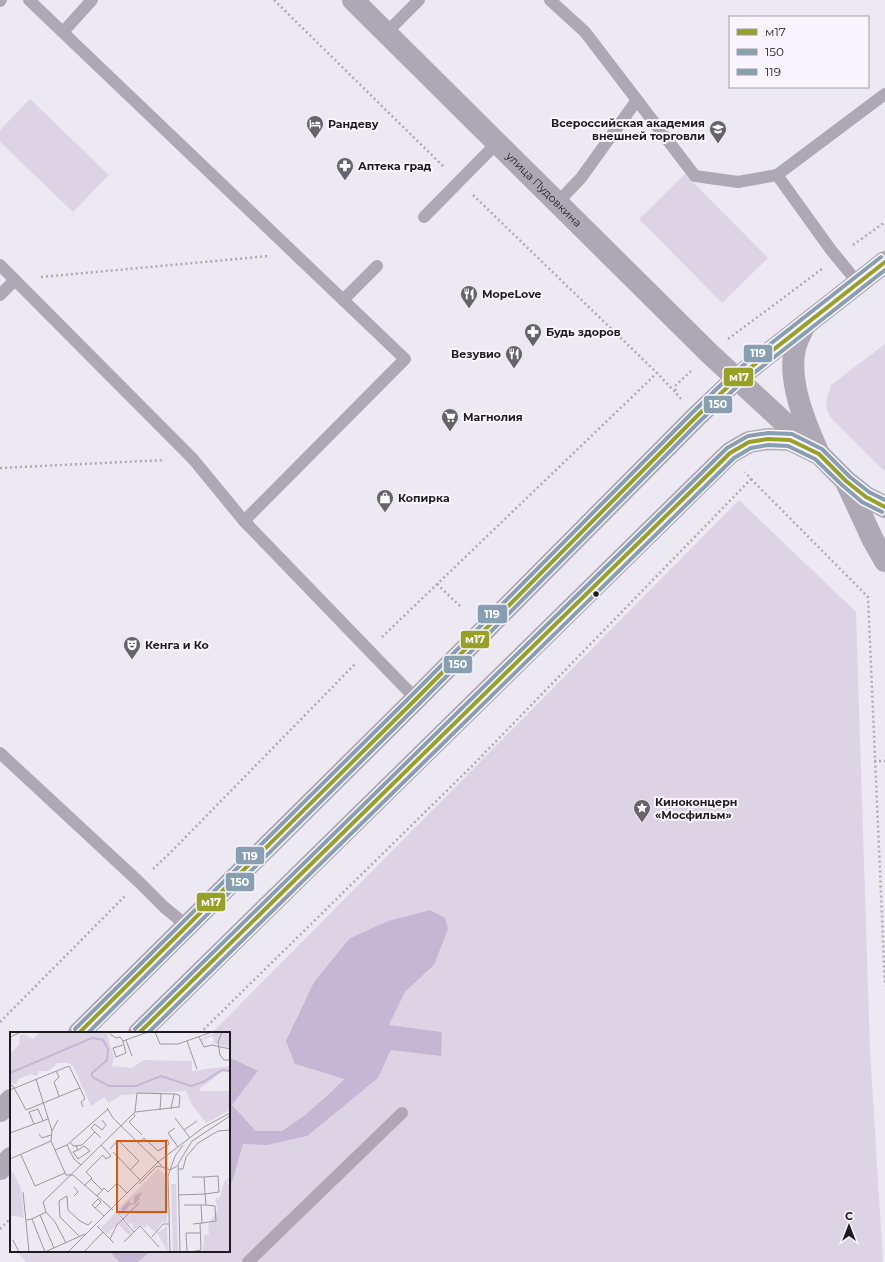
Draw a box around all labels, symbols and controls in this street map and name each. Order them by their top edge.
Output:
legend [729,16,869,88]
text: м17 [765,24,786,39]
text: 150 [765,44,784,59]
text: 119 [765,64,781,79]
hotel icon: Рандеву [305,114,325,139]
place label: Всероссийская академия внешней торговли [551,116,705,143]
place label: Рандеву [328,117,379,131]
school or university icon: Всероссийская академия внешней торговли [708,119,728,144]
street label: улица Пудовкина [503,148,585,230]
pharmacy icon: Аптека град [335,156,355,181]
place label: Аптека град [358,159,432,173]
restaurant icon: МореLove [459,284,479,309]
place label: МореLove [482,287,542,301]
pharmacy icon: Будь здоров [523,322,543,347]
place label: Будь здоров [546,325,621,339]
restaurant icon: Везувио [504,344,524,369]
line badge: 119 [743,344,773,363]
text: 119 [750,346,766,360]
place label: Везувио [451,347,501,361]
line badge: м17 [723,367,754,387]
text: м17 [729,370,749,384]
line badge: 150 [703,395,733,414]
text: 150 [709,397,728,411]
supermarket icon: Магнолия [440,407,460,432]
place label: Магнолия [463,410,523,424]
shop icon: Копирка [375,488,395,513]
place label: Копирка [398,491,450,505]
unlabelled marker [591,589,601,599]
line badge: 119 [477,604,508,624]
text: 119 [484,607,500,621]
line badge: м17 [460,630,490,649]
text: м17 [465,632,485,646]
theatre icon: Кенга и Ко [122,635,142,660]
place label: Кенга и Ко [145,638,209,652]
line badge: 150 [443,655,473,674]
text: 150 [449,657,468,671]
place label: Киноконцерн «Мосфильм» [655,795,737,822]
place icon: Киноконцерн «Мосфильм» [632,798,652,823]
line badge: 119 [235,846,265,865]
text: 119 [242,849,258,863]
line badge: 150 [225,872,255,892]
text: 150 [231,875,250,889]
line badge: м17 [196,892,226,912]
text: м17 [201,895,221,909]
inset map [10,1032,230,1252]
north arrow [829,1206,869,1246]
text: С [845,1209,853,1223]

